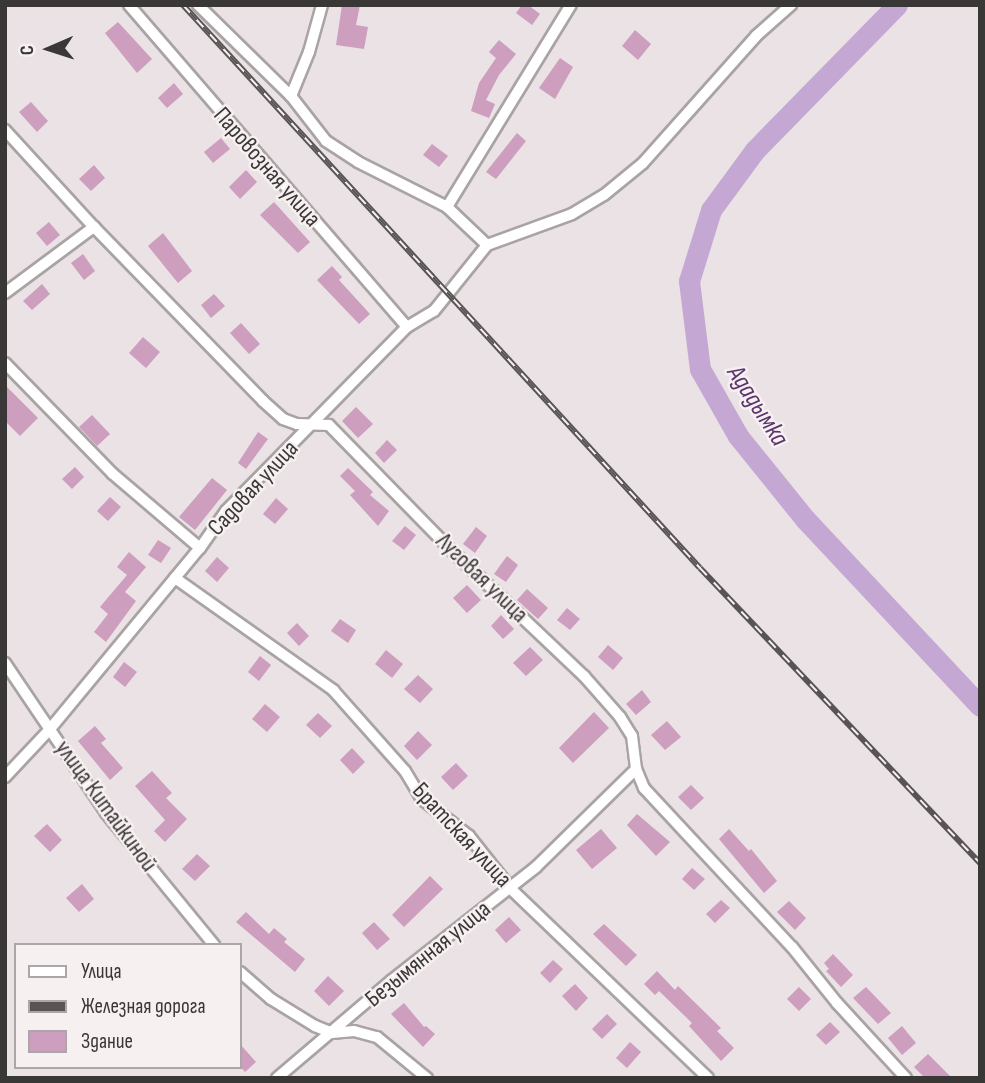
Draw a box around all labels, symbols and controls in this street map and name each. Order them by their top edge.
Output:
north arrow [14,14,84,84]
text: С [16,45,39,56]
street label: Паровозная улица [207,101,327,233]
water label: Ададымка [719,360,795,452]
street label: Садовая улица [202,434,304,542]
street label: Луговая улица [430,527,534,629]
street label: улица Китайкиной [49,735,163,877]
street label: Братская улица [406,777,518,893]
street label: Безымянная улица [359,895,497,1013]
legend [14,943,242,1069]
text: Улица [81,959,122,984]
text: Железная дорога [81,994,206,1019]
text: Здание [81,1029,133,1054]

